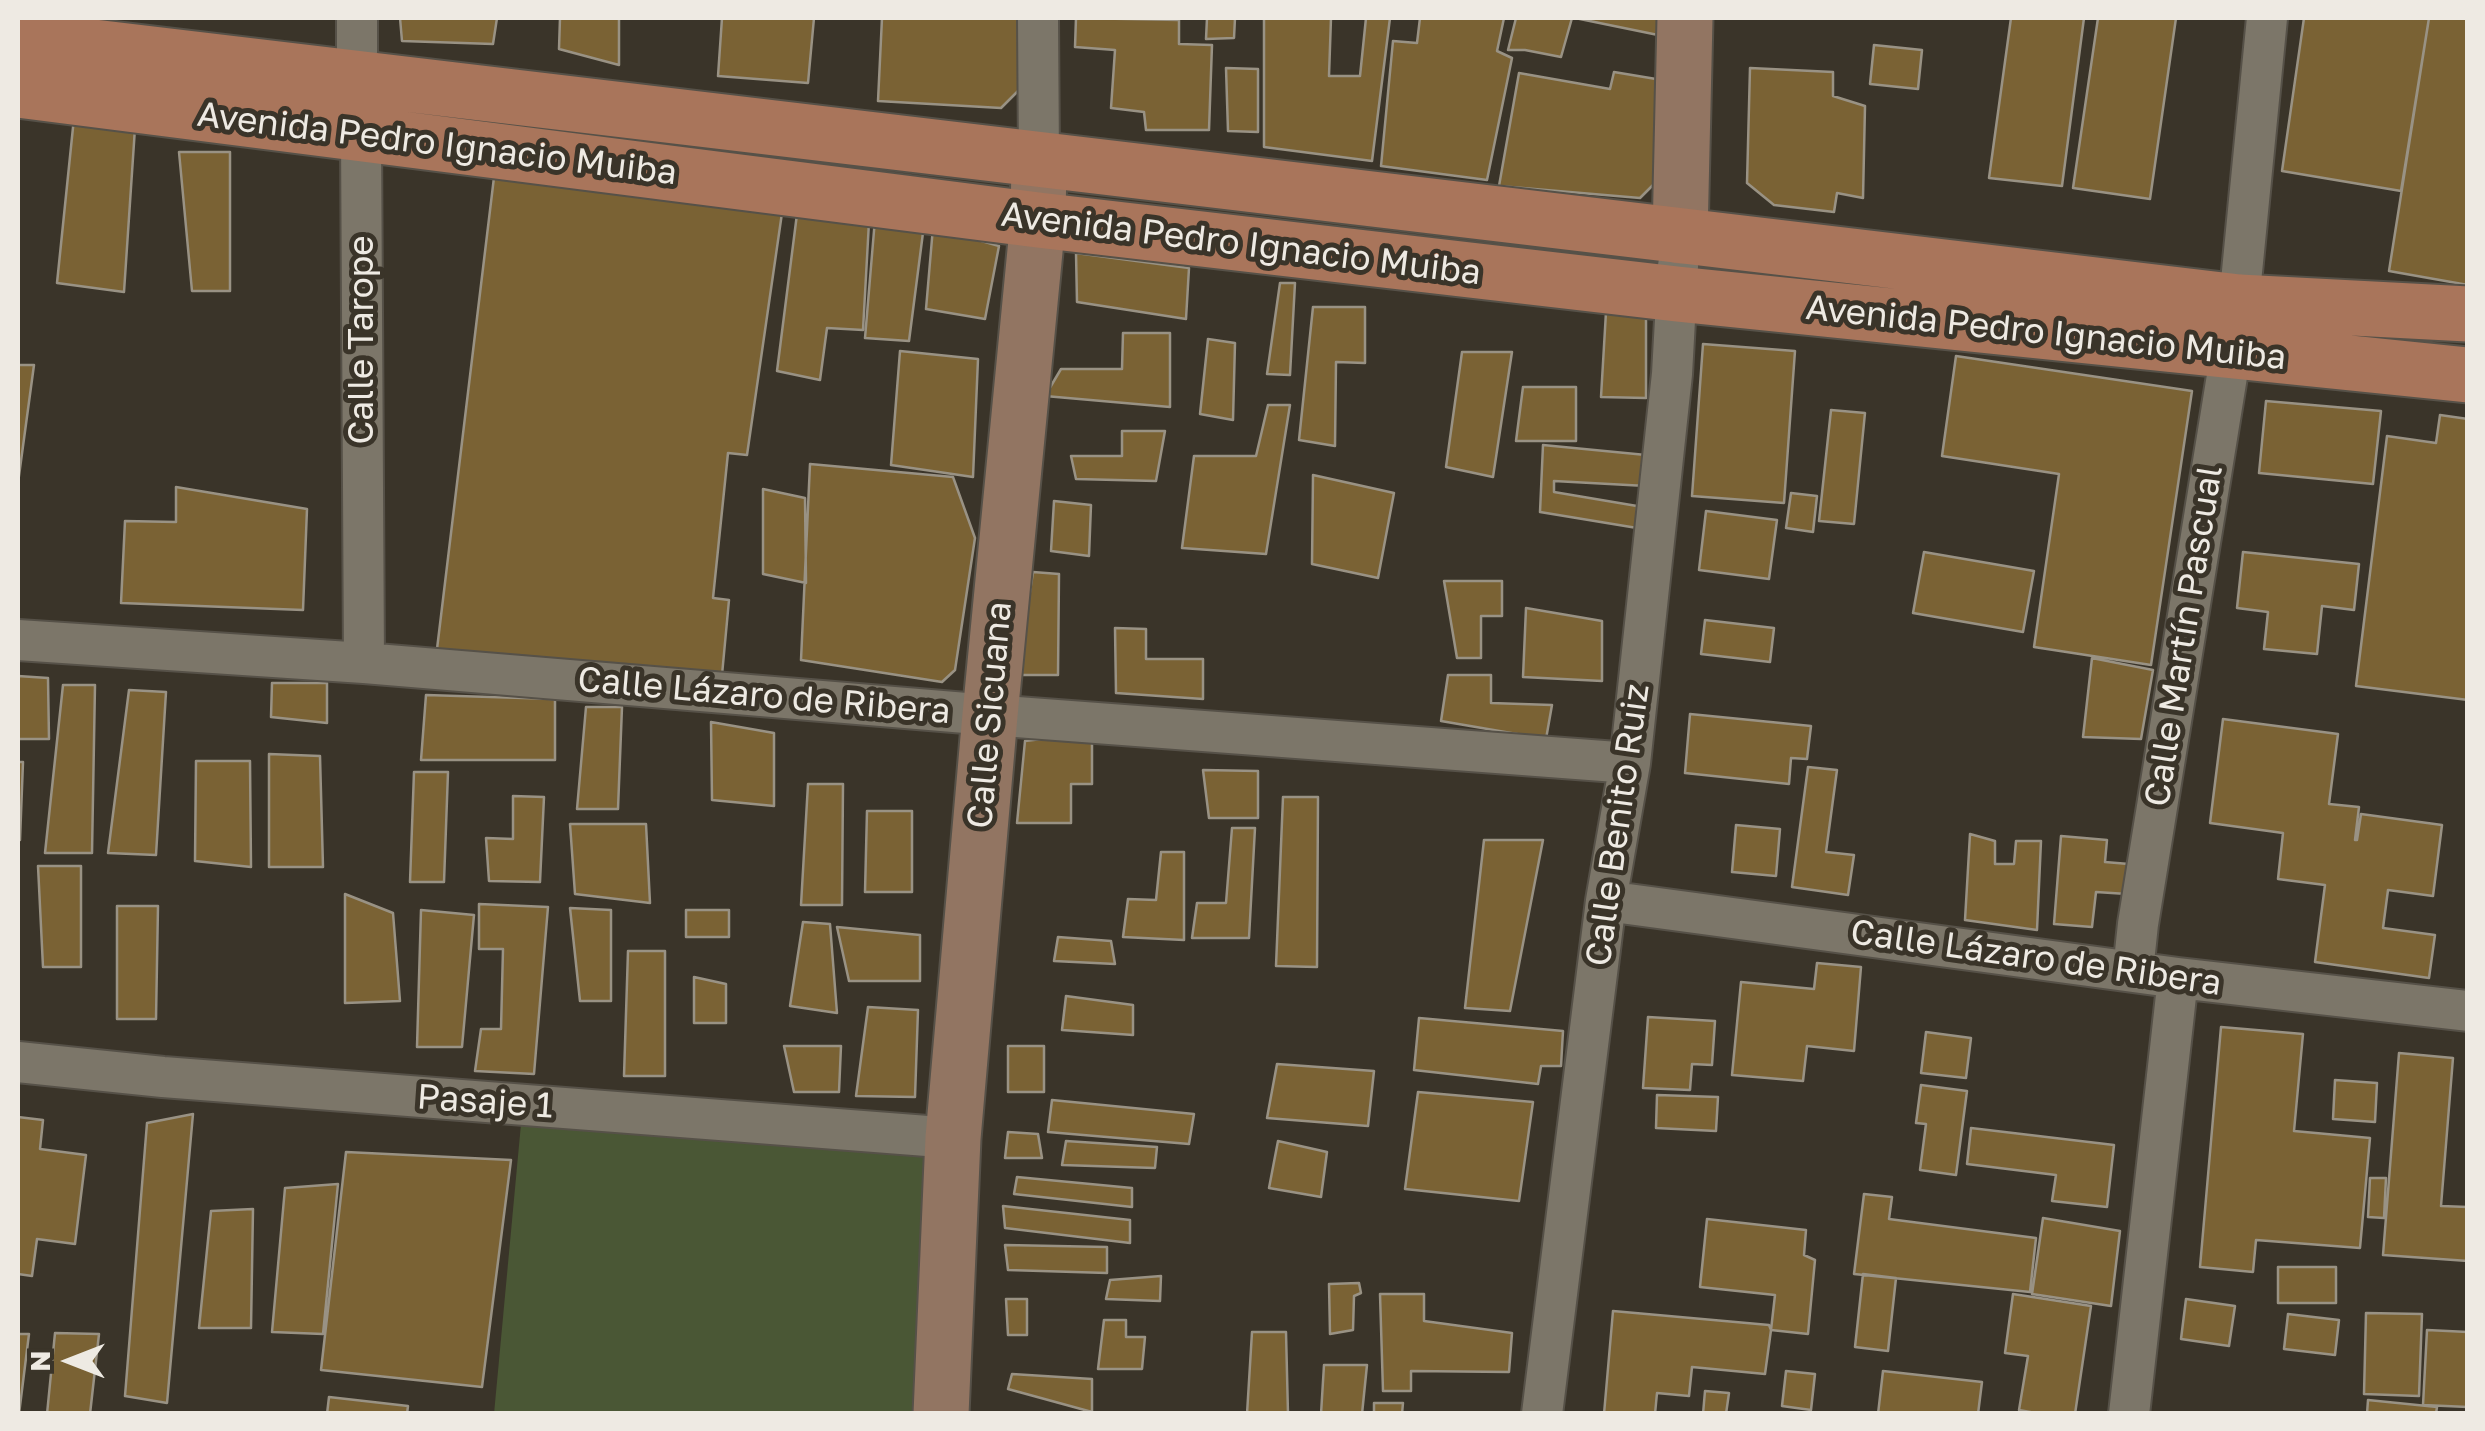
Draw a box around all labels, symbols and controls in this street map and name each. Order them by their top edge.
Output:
street label: Avenida Pedro Ignacio Muiba [195,94,679,194]
street label: Avenida Pedro Ignacio Muiba [999,194,1483,294]
street label: Calle Tarope [341,235,383,445]
street label: Avenida Pedro Ignacio Muiba [1804,287,2288,379]
street label: Calle Martín Pascual [2136,462,2232,810]
street label: Calle Sicuana [959,600,1021,830]
street label: Calle Lázaro de Ribera [576,659,952,733]
street label: Calle Benito Ruiz [1577,681,1659,969]
street label: Calle Lázaro de Ribera [1848,911,2224,1005]
street label: Pasaje 1 [416,1076,554,1128]
north arrow [20,1311,120,1411]
text: N [23,1350,56,1372]

